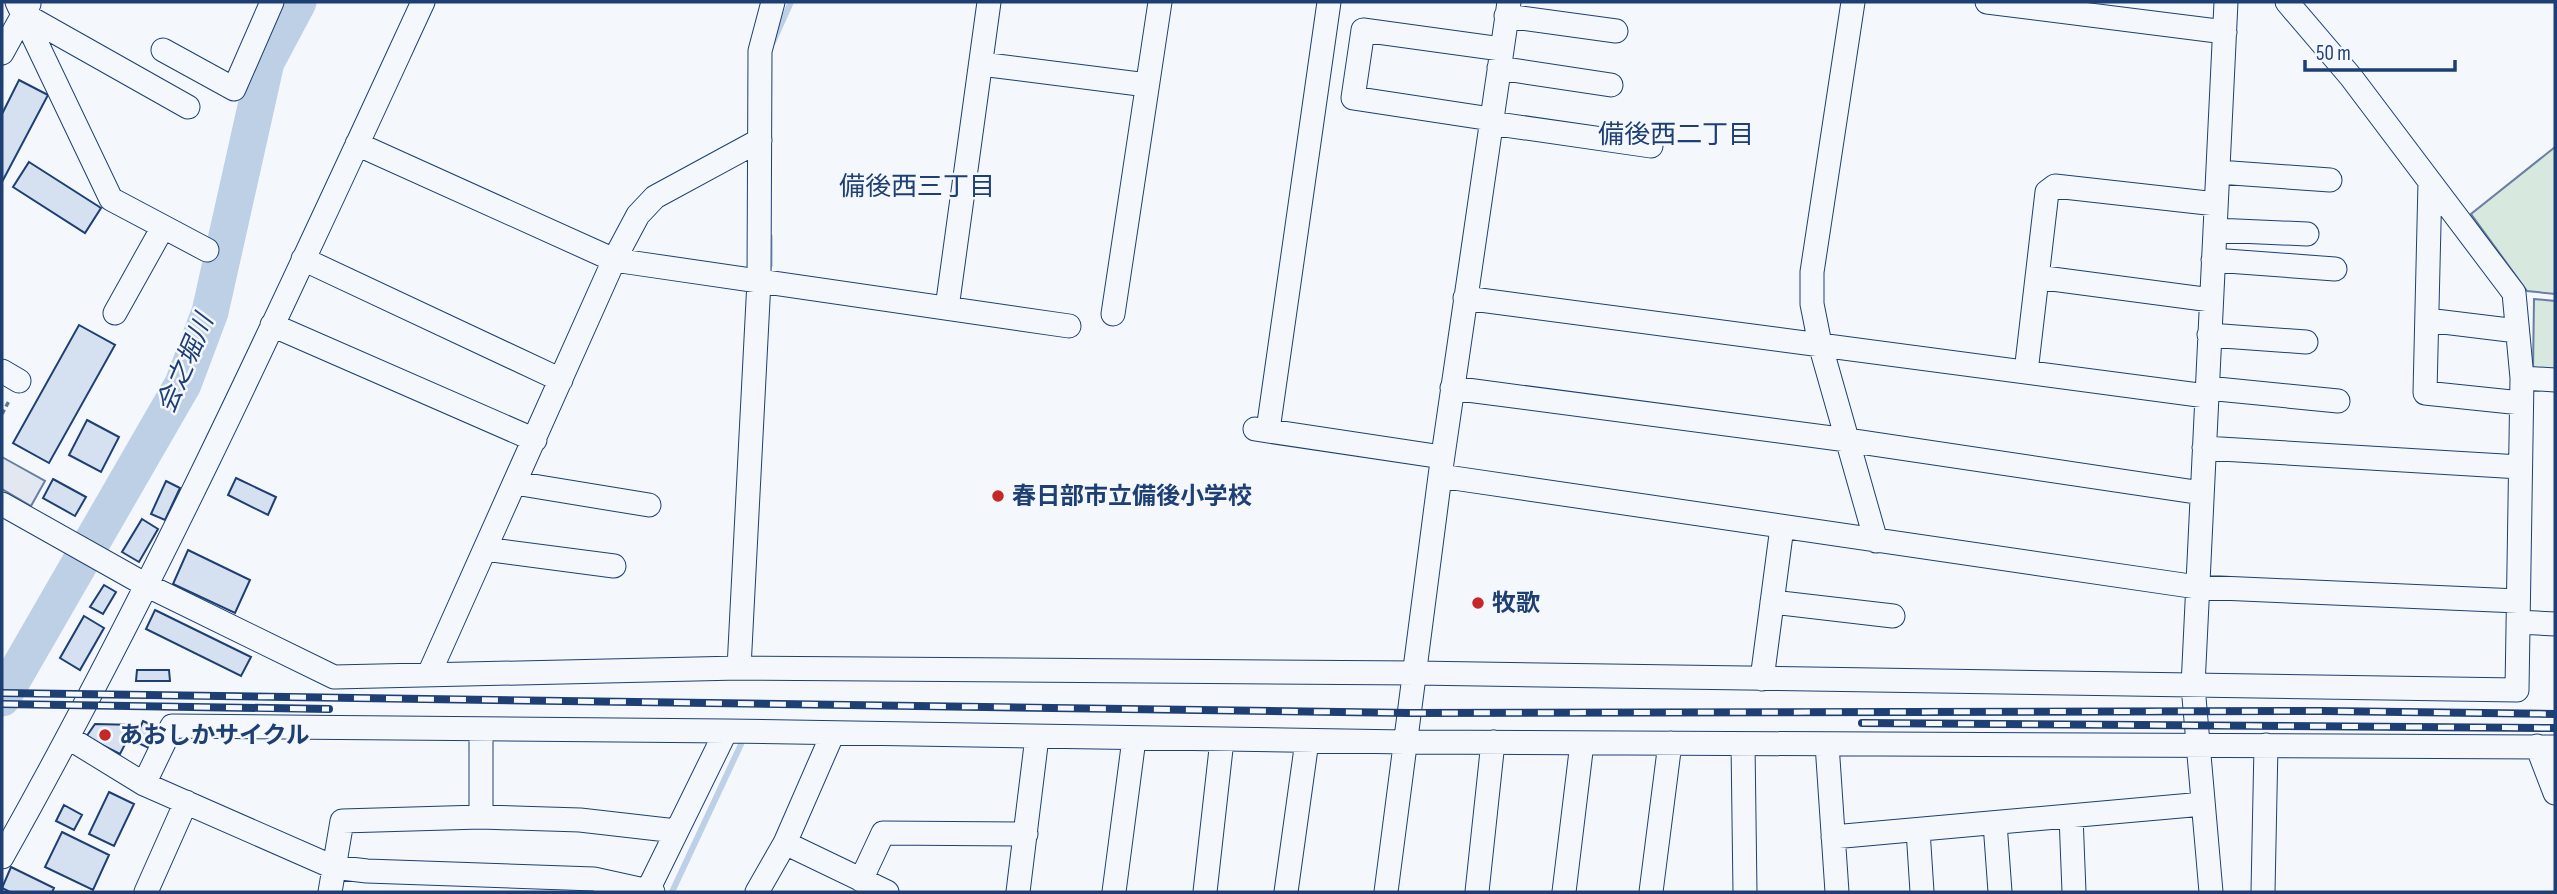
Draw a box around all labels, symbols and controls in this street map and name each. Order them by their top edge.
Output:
scale bar [2305,28,2456,72]
text: 50 m [2316,41,2351,66]
district label: 備後西二丁目 [1598,120,1754,151]
district label: 備後西三丁目 [839,172,995,203]
water label: 会之堀川 [151,307,222,418]
place label: 春日部市立備後小学校 [1012,482,1252,511]
marker: 春日部市立備後小学校 [990,488,1006,504]
place label: 牧歌 [1492,589,1540,618]
marker: 牧歌 [1470,595,1486,611]
place label: あおしかサイクル [119,721,310,750]
marker: あおしかサイクル [97,727,113,743]

